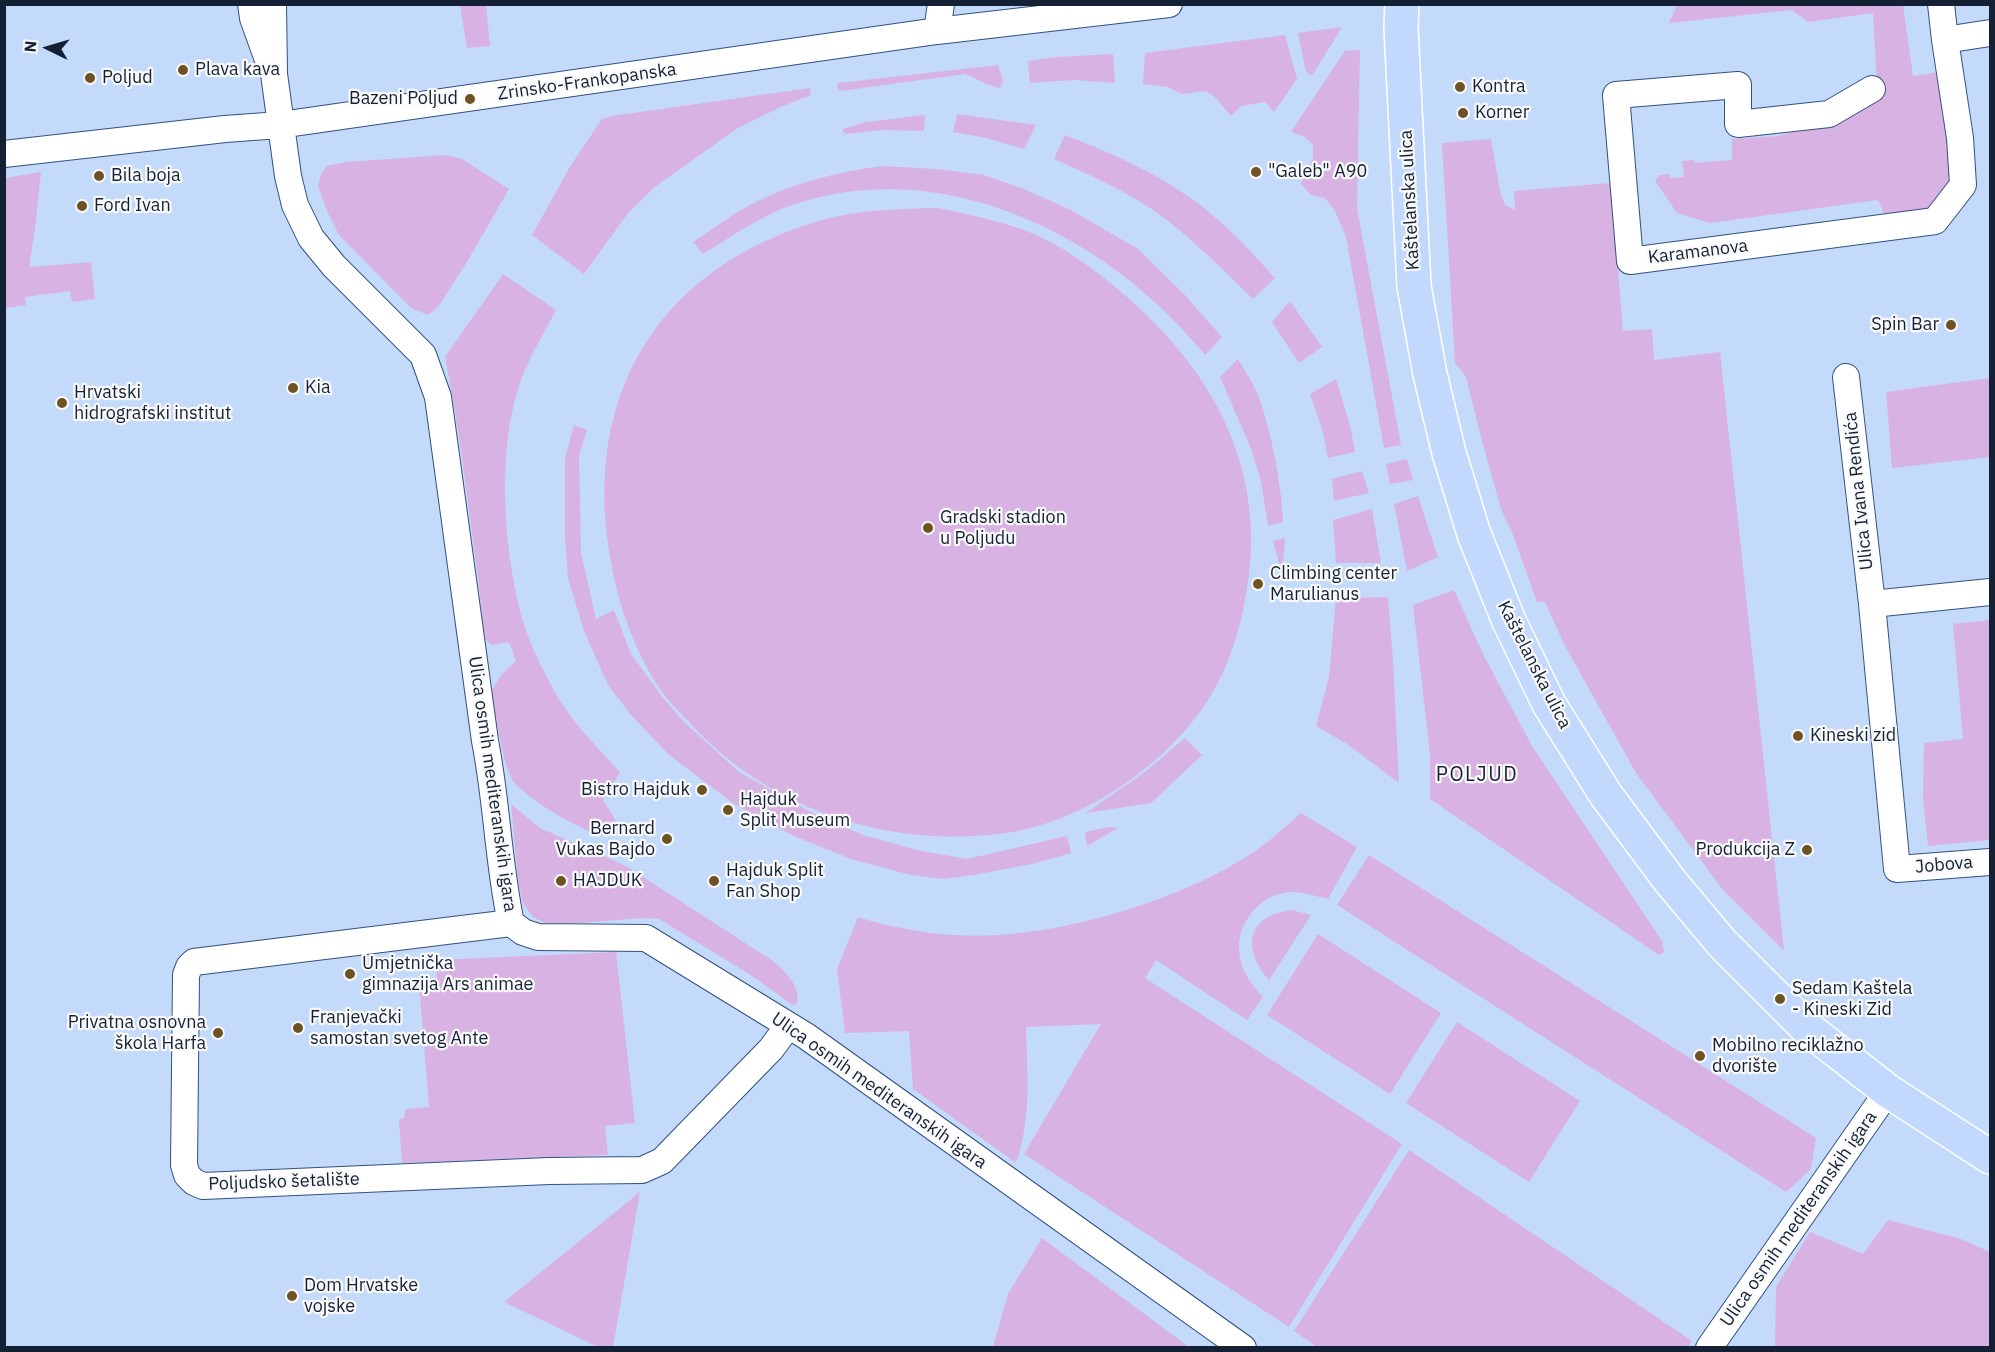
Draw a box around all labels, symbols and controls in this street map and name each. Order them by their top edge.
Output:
north arrow [18,18,78,78]
text: N [20,40,41,53]
place label: Plava kava [195,59,280,81]
street label: Zrinsko-Frankopanska [496,59,678,105]
marker: Plava kava [176,63,190,77]
place label: Poljud [102,67,153,89]
marker: Poljud [83,71,97,85]
place label: Kontra [1472,76,1526,98]
marker: Kontra [1453,80,1467,94]
place label: Bazeni Poljud [349,88,458,110]
marker: Bazeni Poljud [463,92,477,106]
place label: Korner [1475,102,1529,124]
marker: Korner [1456,106,1470,120]
street label: Kaštelanska ulica [1396,129,1424,271]
place label: "Galeb" A90 [1268,161,1367,183]
place label: Bila boja [111,165,181,187]
marker: "Galeb" A90 [1249,165,1263,179]
marker: Bila boja [92,169,106,183]
place label: Ford Ivan [94,195,171,217]
marker: Ford Ivan [75,199,89,213]
street label: Karamanova [1647,235,1749,269]
place label: Spin Bar [1871,314,1939,336]
marker: Spin Bar [1944,318,1958,332]
place label: Kia [305,377,331,399]
marker: Kia [286,381,300,395]
place label: Hrvatski hidrografski institut [74,382,231,424]
marker: Hrvatski hidrografski institut [55,396,69,410]
street label: Ulica Ivana Rendića [1840,411,1878,571]
place label: Gradski stadion u Poljudu [940,507,1066,550]
marker: Gradski stadion u Poljudu [921,521,935,535]
place label: Climbing center Marulianus [1270,563,1397,606]
marker: Climbing center Marulianus [1251,577,1265,591]
street label: Kaštelanska ulica [1492,597,1576,733]
street label: Ulica osmih mediteranskih igara [463,655,521,913]
place label: Kineski zid [1810,725,1896,747]
marker: Kineski zid [1791,729,1805,743]
district label: POLJUD [1436,763,1518,787]
place label: Bistro Hajduk [581,779,690,801]
marker: Bistro Hajduk [695,783,709,797]
place label: Hajduk Split Museum [740,789,850,832]
marker: Hajduk Split Museum [721,803,735,817]
place label: Bernard Vukas Bajdo [556,818,655,860]
marker: Bernard Vukas Bajdo [660,832,674,846]
place label: Produkcija Z [1695,839,1795,861]
marker: Produkcija Z [1800,843,1814,857]
street label: Jobova [1914,852,1974,878]
place label: Hajduk Split Fan Shop [726,860,824,902]
place label: HAJDUK [573,870,642,892]
marker: HAJDUK [554,874,568,888]
marker: Hajduk Split Fan Shop [707,874,721,888]
place label: Umjetnička gimnazija Ars animae [362,953,533,996]
marker: Umjetnička gimnazija Ars animae [343,967,357,981]
place label: Sedam Kaštela - Kineski Zid [1792,978,1912,1020]
marker: Sedam Kaštela - Kineski Zid [1773,992,1787,1006]
place label: Franjevački samostan svetog Ante [310,1007,488,1050]
street label: Ulica osmih mediteranskih igara [767,1008,991,1174]
place label: Privatna osnovna škola Harfa [68,1012,206,1054]
marker: Franjevački samostan svetog Ante [291,1021,305,1035]
marker: Privatna osnovna škola Harfa [211,1026,225,1040]
place label: Mobilno reciklažno dvorište [1712,1035,1864,1078]
marker: Mobilno reciklažno dvorište [1693,1049,1707,1063]
street label: Ulica osmih mediteranskih igara [1716,1107,1882,1331]
street label: Poljudsko šetalište [208,1169,360,1195]
place label: Dom Hrvatske vojske [304,1275,418,1318]
marker: Dom Hrvatske vojske [285,1289,299,1303]

